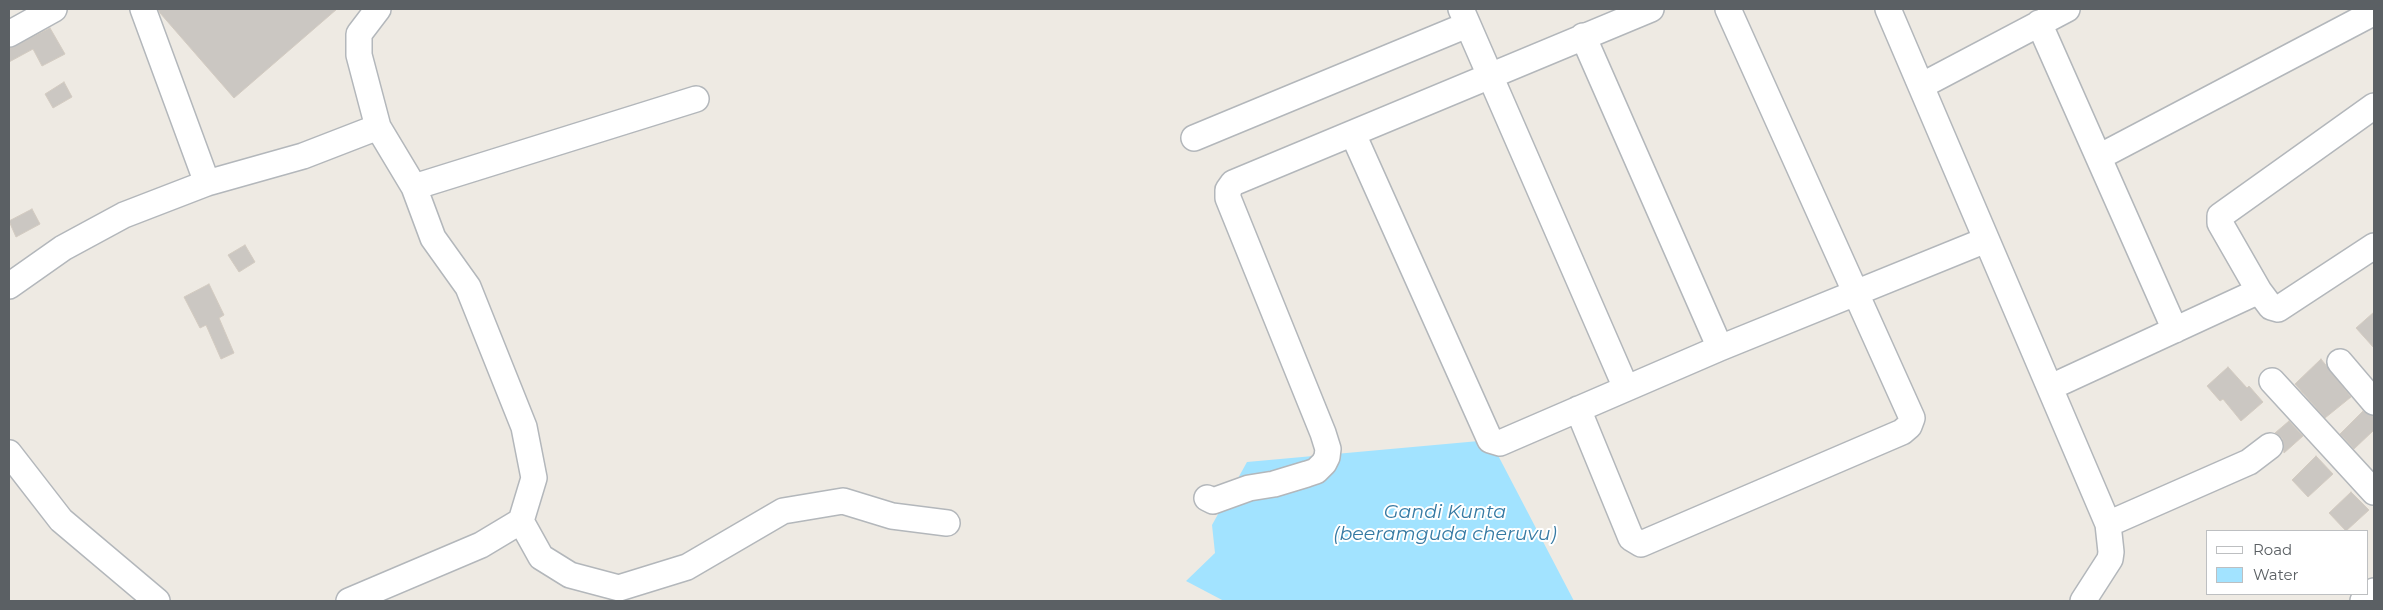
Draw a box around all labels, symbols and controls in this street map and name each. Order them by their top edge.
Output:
water label: Gandi Kunta (beeramguda cheruvu) [1333,501,1557,545]
legend [2206,530,2368,595]
text: Road [2253,540,2292,559]
text: Water [2253,565,2299,584]

